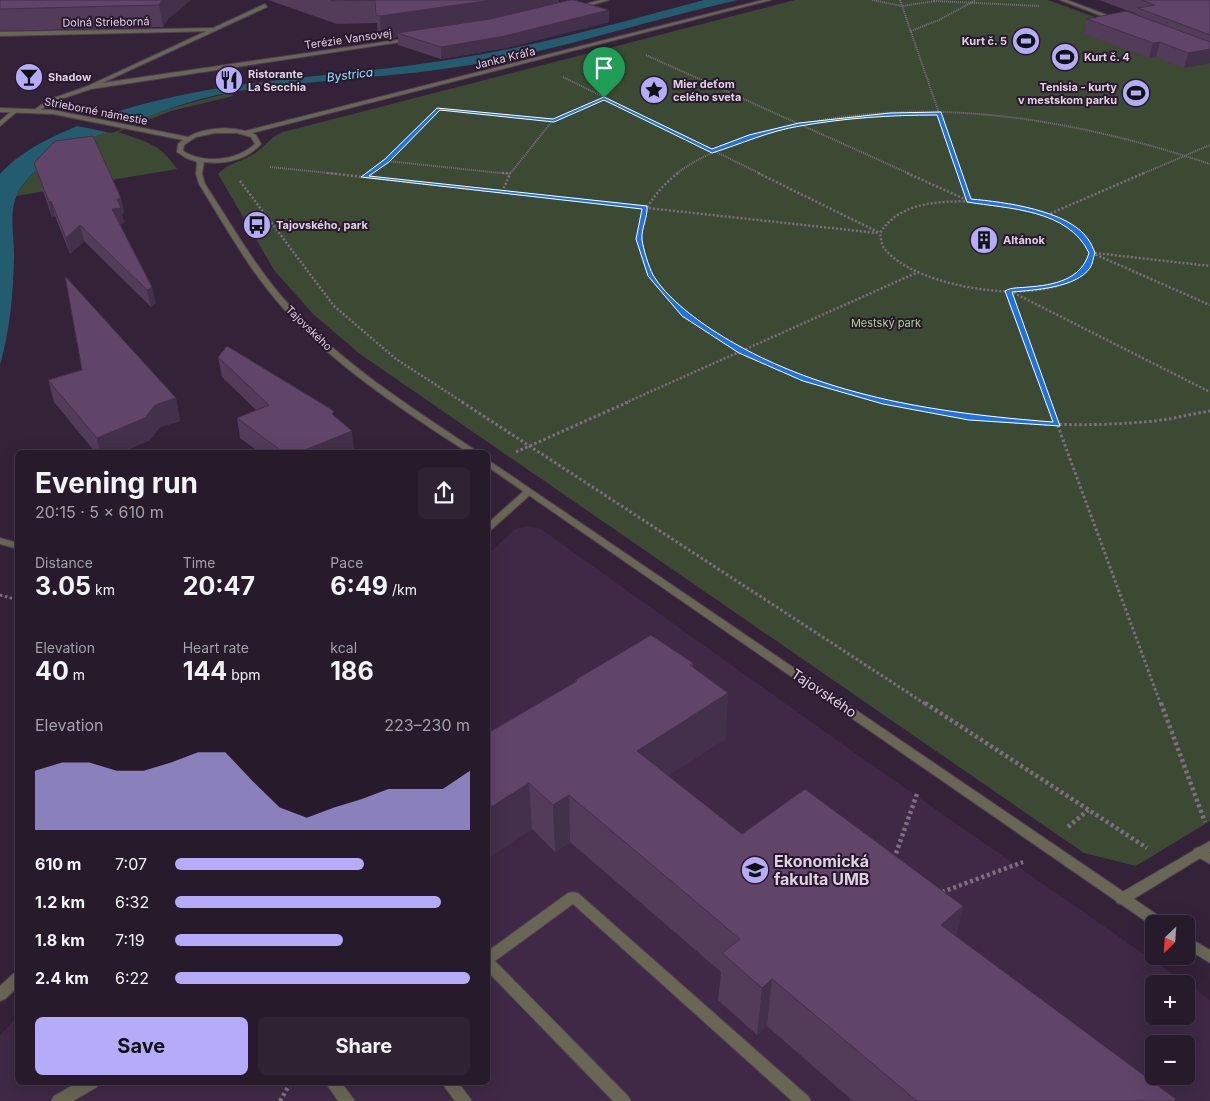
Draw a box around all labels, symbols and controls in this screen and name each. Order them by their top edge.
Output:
street label: Dolná Strieborná [62,14,150,30]
street label: Terézie Vansovej [303,26,393,52]
sports icon: Kurt č. 5 [1011,26,1041,56]
place label: Kurt č. 5 [962,34,1007,48]
sports icon: Kurt č. 4 [1050,42,1080,72]
street label: Janka Kráľa [473,44,537,72]
pin [583,47,625,98]
place label: Kurt č. 4 [1084,50,1130,64]
icon: arrive [590,54,618,82]
bar icon: Shadow [14,62,44,92]
water label: Bystrica [326,64,374,85]
restaurant icon: Ristorante La Secchia [214,65,244,95]
place label: Ristorante La Secchia [248,67,306,94]
place label: Shadow [48,70,92,84]
place icon: Mier deťom celého sveta [639,75,669,105]
place label: Mier deťom celého sveta [673,77,741,104]
sports icon: Tenisia - kurty v mestskom parku [1121,78,1151,108]
place label: Tenisia - kurty v mestskom parku [1018,80,1117,107]
street label: Strieborné námestie [43,94,149,128]
bus stop icon: Tajovského, park [242,210,272,240]
place label: Tajovského, park [276,218,369,232]
building icon: Altánok [969,225,999,255]
place label: Altánok [1003,233,1045,247]
street label: Tajovského [283,303,335,354]
park label: Mestský park [851,316,921,330]
text: Evening run [35,466,198,500]
button: share [418,467,470,519]
text: 20:15 · 5 × 610 m [35,502,164,522]
text: Distance [35,554,93,571]
text: Time [183,554,216,571]
text: Pace [330,554,363,571]
text: 3.05 [35,571,91,601]
text: 20:47 [183,571,255,601]
text: 6:49 [330,571,388,601]
text: km [91,581,115,598]
text: /km [388,581,417,598]
text: Elevation [35,639,95,656]
text: Heart rate [183,639,249,656]
text: kcal [330,639,357,656]
text: 40 [35,656,69,686]
text: 144 [183,656,227,686]
text: 186 [330,656,374,686]
street label: Tajovského [788,665,860,721]
text: m [69,666,85,683]
text: bpm [227,666,261,683]
text: Elevation [35,715,104,735]
text: 223–230 m [384,715,470,735]
place label: Ekonomická fakulta UMB [774,851,869,889]
text: 610 m [35,854,81,874]
text: 7:07 [115,854,147,874]
school or university icon: Ekonomická fakulta UMB [740,855,770,885]
text: 1.2 km [35,892,85,912]
text: 6:32 [115,892,149,912]
north arrow [1145,915,1195,965]
map controls [1145,915,1195,1085]
text: 1.8 km [35,930,85,950]
text: 7:19 [115,930,145,950]
text: 2.4 km [35,968,89,988]
text: 6:22 [115,968,149,988]
button: + [1145,975,1195,1025]
button: Save [35,1017,248,1075]
button: Share [258,1017,470,1075]
button: − [1145,1035,1195,1085]

